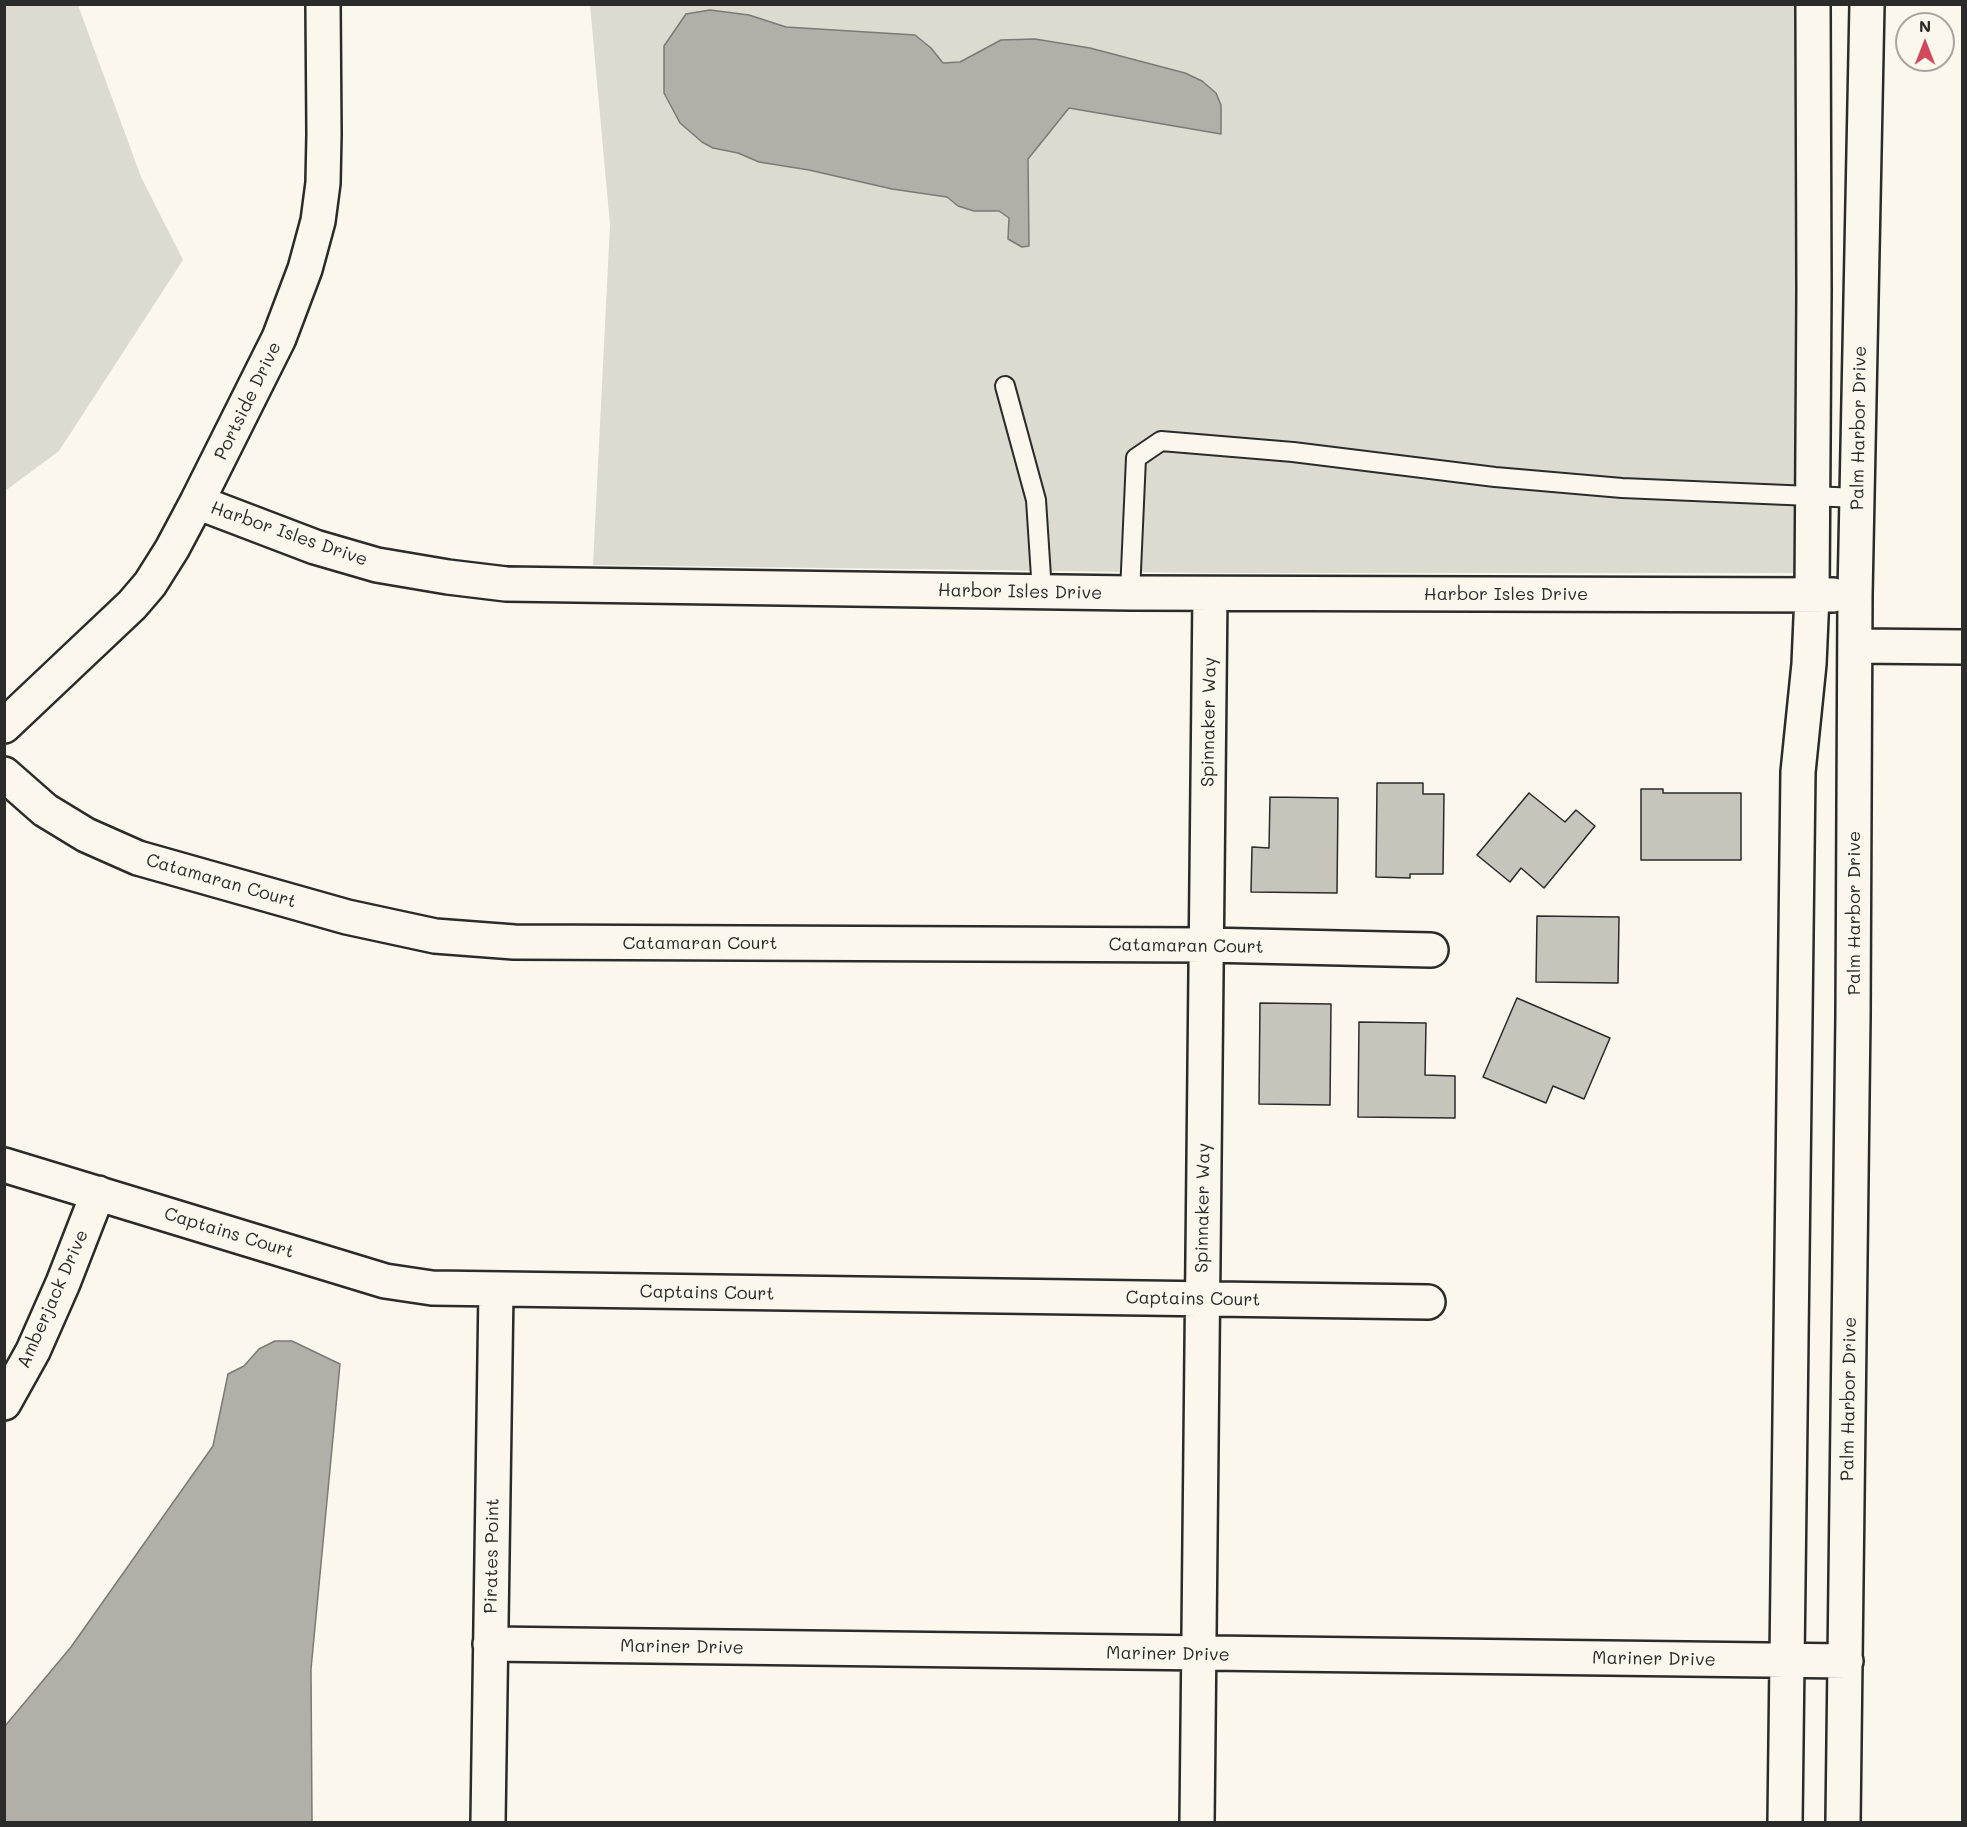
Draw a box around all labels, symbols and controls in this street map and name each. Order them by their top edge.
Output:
north arrow [1895,12,1955,72]
text: N [1919,15,1931,36]
street label: Portside Drive [210,338,286,464]
street label: Palm Harbor Drive [1847,346,1871,510]
street label: Harbor Isles Drive [208,497,370,571]
street label: Harbor Isles Drive [938,580,1102,604]
street label: Harbor Isles Drive [1424,583,1588,605]
street label: Spinnaker Way [1197,657,1221,787]
street label: Palm Harbor Drive [1843,831,1865,995]
street label: Catamaran Court [143,849,299,913]
street label: Catamaran Court [622,932,778,954]
street label: Catamaran Court [1108,934,1264,958]
street label: Spinnaker Way [1191,1143,1215,1273]
street label: Captains Court [161,1203,297,1263]
street label: Amberjack Drive [13,1226,93,1372]
street label: Captains Court [640,1281,774,1305]
street label: Captains Court [1126,1287,1260,1311]
street label: Palm Harbor Drive [1837,1317,1861,1481]
street label: Pirates Point [480,1498,504,1614]
street label: Mariner Drive [620,1635,744,1659]
street label: Mariner Drive [1106,1642,1230,1666]
street label: Mariner Drive [1592,1647,1716,1671]

